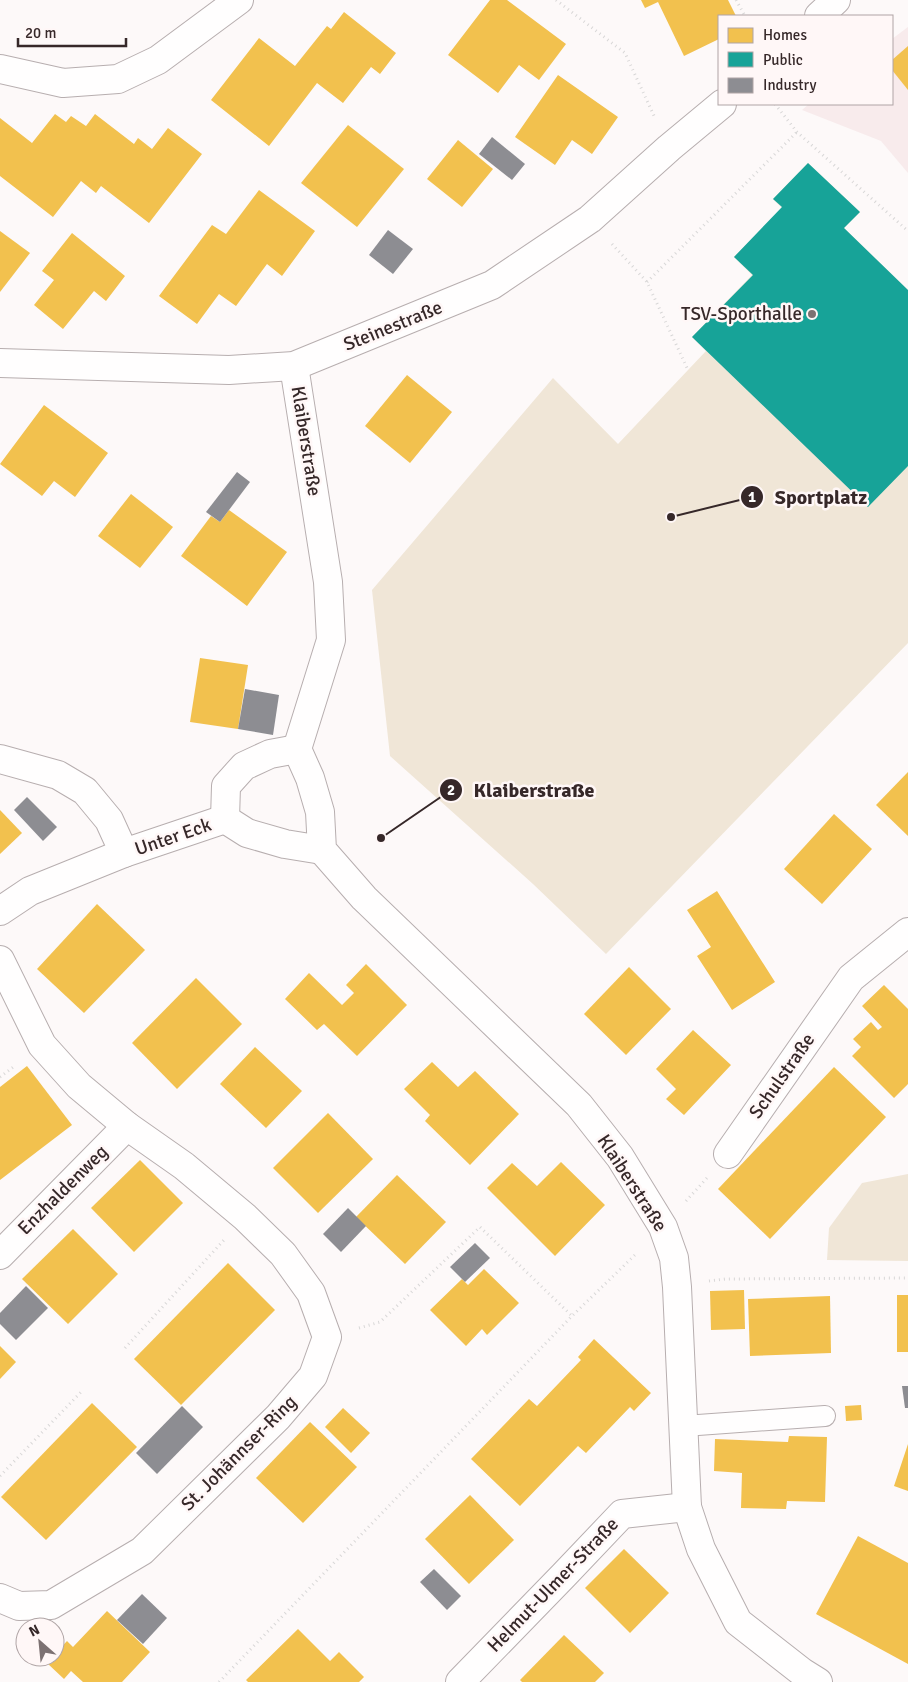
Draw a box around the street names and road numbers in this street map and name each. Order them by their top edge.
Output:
street label: Steinestraße [340,295,446,357]
street label: Klaiberstraße [285,384,327,498]
street label: Unter Eck [132,813,215,861]
street label: Schulstraße [744,1029,820,1123]
street label: Klaiberstraße [592,1130,672,1236]
street label: Enzhaldenweg [13,1140,113,1240]
street label: St. Johännser-Ring [176,1390,302,1516]
street label: Helmut-Ulmer-Straße [482,1512,624,1658]

